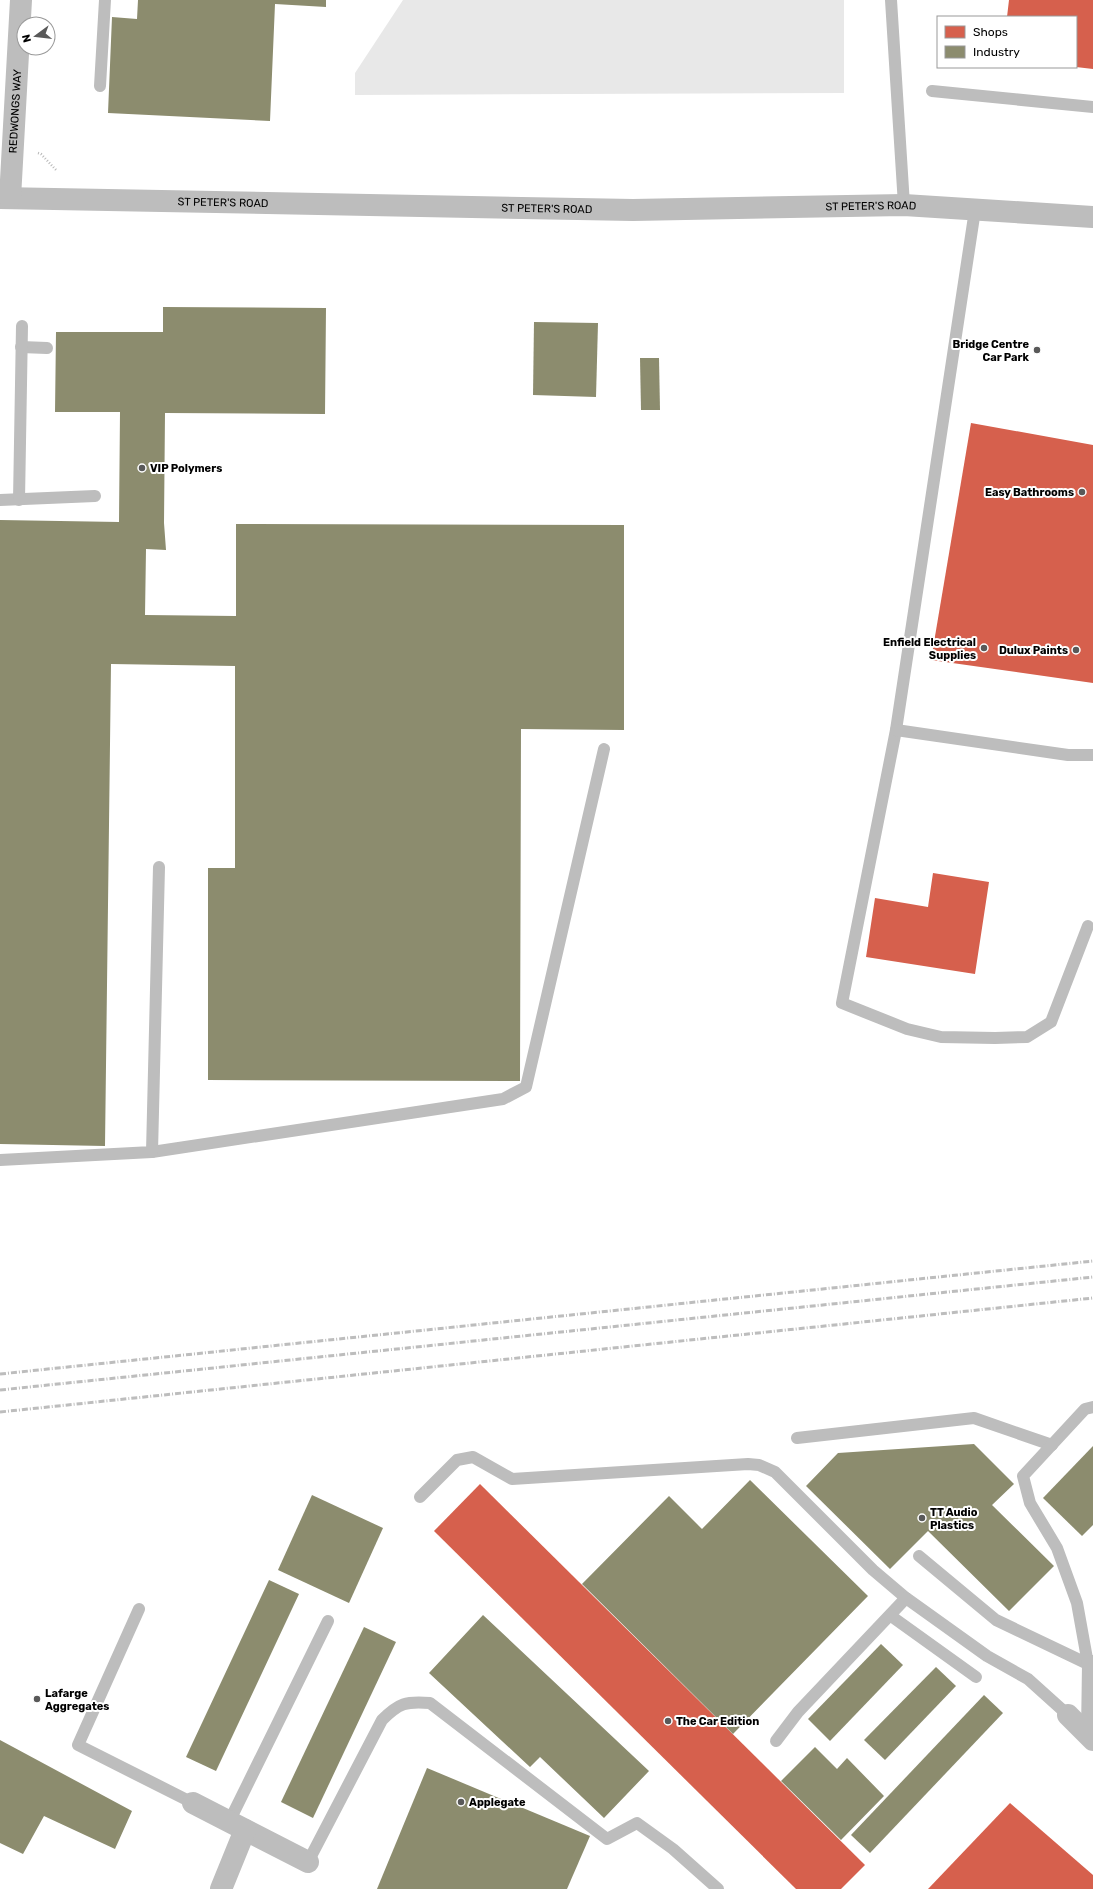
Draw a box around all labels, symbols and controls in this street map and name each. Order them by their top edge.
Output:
north arrow [16,16,56,56]
legend [937,16,1077,68]
text: Shops [973,25,1008,39]
text: N [19,33,34,44]
text: Industry [973,45,1020,59]
street label: REDWONGS WAY [6,69,24,154]
street label: ST PETER'S ROAD [177,195,269,210]
street label: ST PETER'S ROAD [825,199,917,213]
street label: ST PETER'S ROAD [501,202,593,216]
place label: Bridge Centre Car Park [952,338,1030,364]
marker: Bridge Centre Car Park [1032,345,1042,355]
place label: VIP Polymers [150,462,222,475]
marker: VIP Polymers [137,463,147,473]
place label: Easy Bathrooms [985,486,1074,499]
marker: Easy Bathrooms [1077,487,1087,497]
place label: Enfield Electrical Supplies [883,636,976,662]
marker: Enfield Electrical Supplies [979,643,989,653]
place label: Dulux Paints [999,644,1068,657]
marker: Dulux Paints [1071,645,1081,655]
place label: TT Audio Plastics [930,1506,978,1532]
marker: TT Audio Plastics [917,1513,927,1523]
place label: Lafarge Aggregates [45,1687,109,1713]
marker: Lafarge Aggregates [32,1694,42,1704]
place label: The Car Edition [676,1715,759,1728]
marker: The Car Edition [663,1716,673,1726]
place label: Applegate [469,1796,526,1809]
marker: Applegate [456,1797,466,1807]

